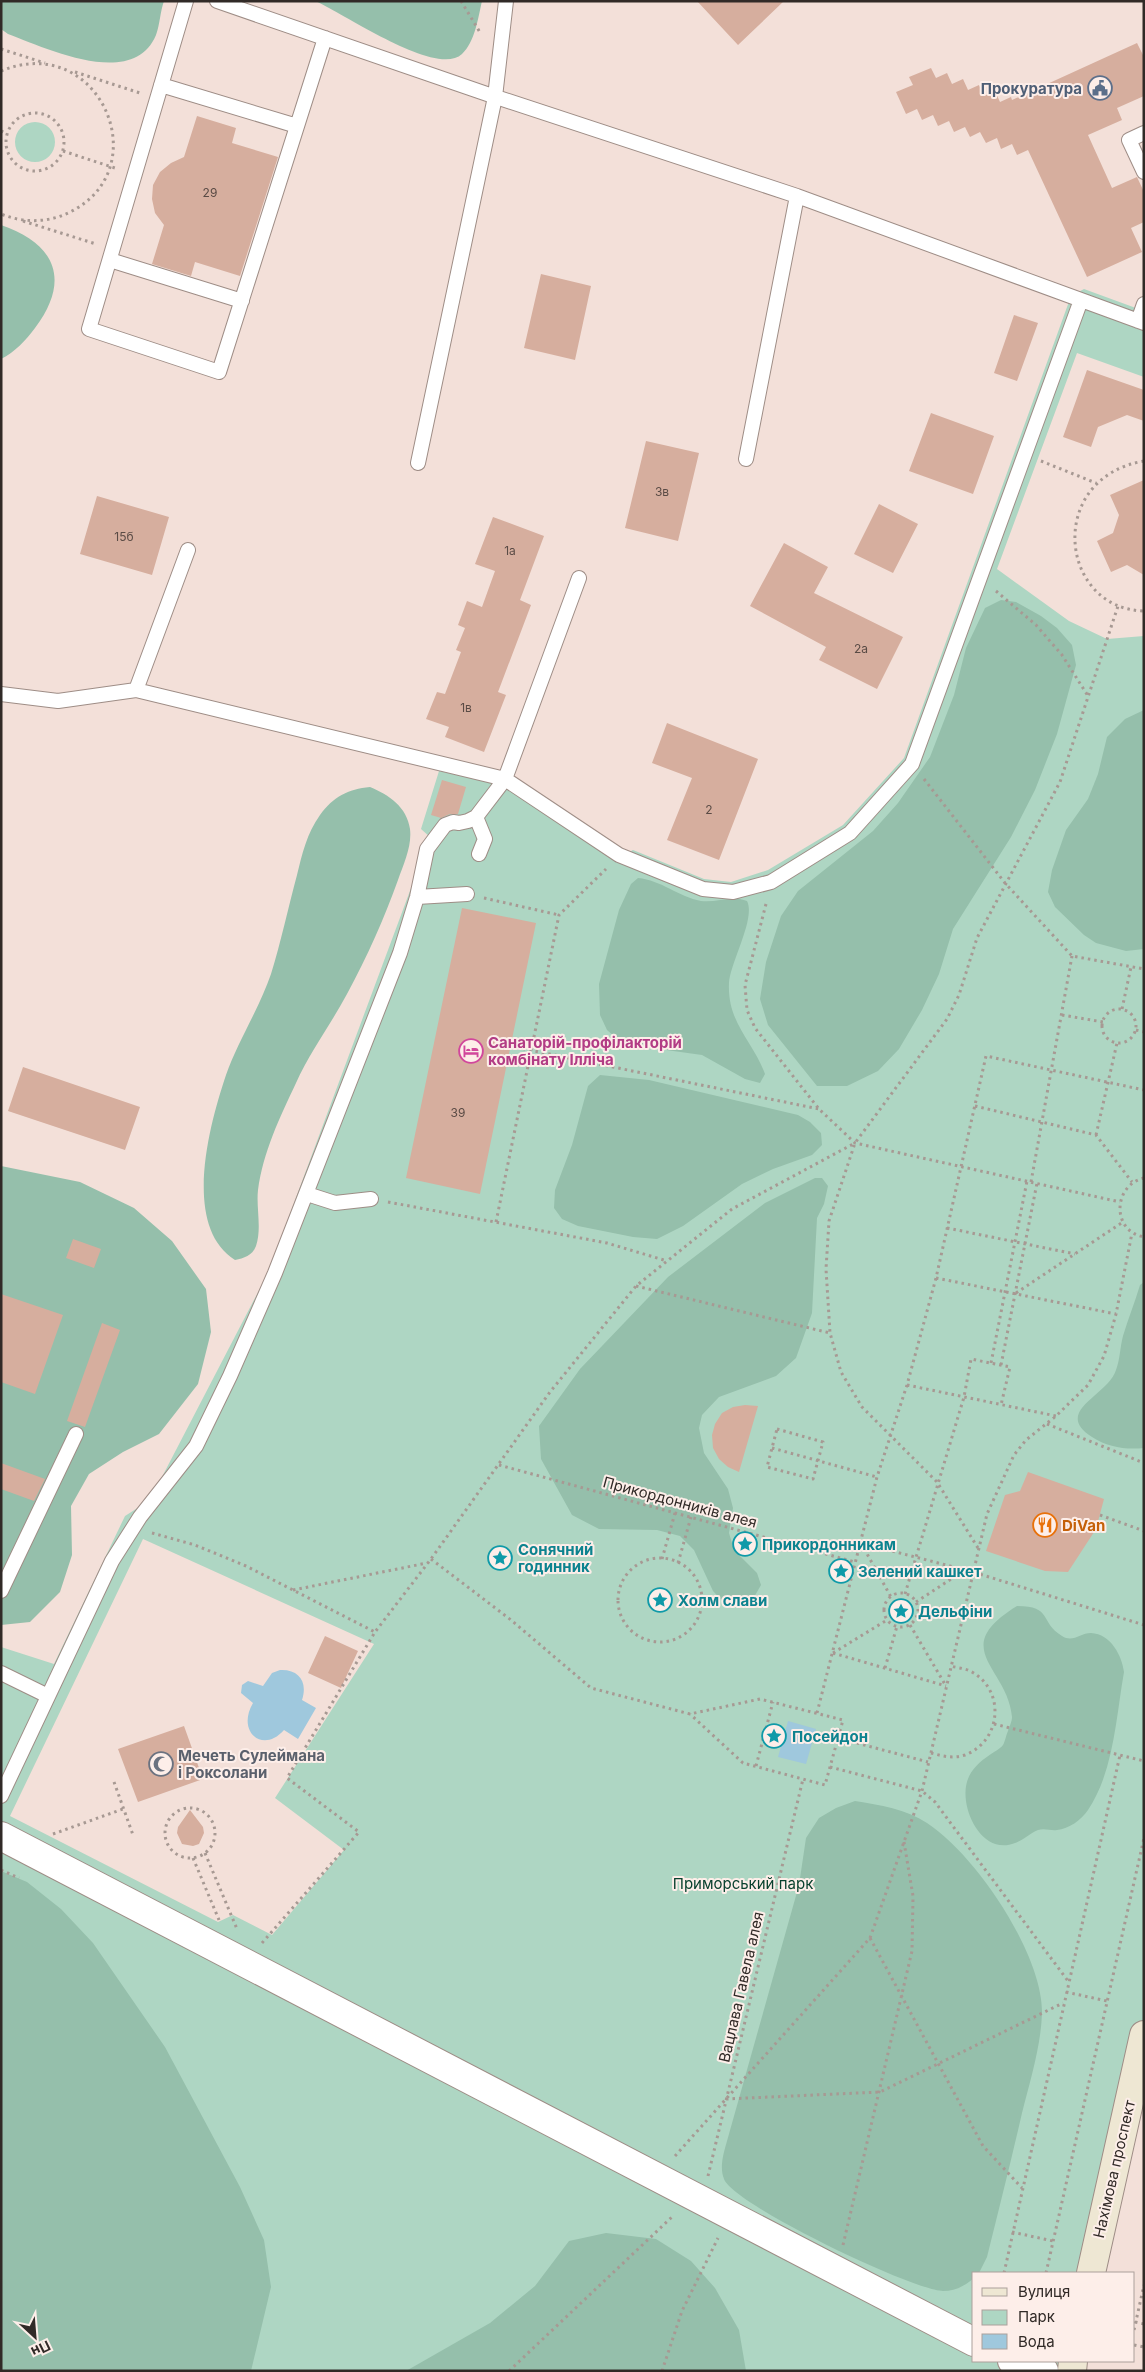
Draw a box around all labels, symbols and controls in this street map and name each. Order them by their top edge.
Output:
public building icon: Прокуратура [1087,75,1113,101]
place label: Прокуратура [981,79,1082,98]
house number: 29 [203,185,217,200]
house number: 3в [655,484,669,499]
house number: 15б [114,529,134,544]
house number: 1а [504,543,516,558]
house number: 2а [854,641,868,656]
house number: 1в [460,700,472,715]
house number: 2 [705,802,713,817]
place label: Санаторій-профілакторій комбінату Ілліча [488,1033,682,1069]
hotel icon: Санаторій-профілакторій комбінату Ілліча [458,1038,484,1064]
house number: 39 [451,1105,465,1120]
street label: Прикордонників алея [601,1472,759,1532]
restaurant icon: DiVan [1032,1512,1058,1538]
place label: DiVan [1062,1516,1105,1535]
place icon: Прикордонникам [732,1531,758,1557]
place label: Прикордонникам [762,1535,896,1554]
place label: Сонячний годинник [518,1540,593,1576]
place icon: Сонячний годинник [487,1545,513,1571]
place icon: Зелений кашкет [828,1558,854,1584]
place label: Зелений кашкет [858,1562,982,1581]
place icon: Холм слави [647,1587,673,1613]
place label: Холм слави [678,1591,767,1610]
place icon: Дельфіни [888,1598,914,1624]
place label: Дельфіни [918,1602,992,1621]
place icon: Посейдон [761,1723,787,1749]
place label: Посейдон [792,1727,868,1746]
place label: Мечеть Сулеймана і Роксолани [178,1746,325,1782]
mosque icon: Мечеть Сулеймана і Роксолани [148,1751,174,1777]
park label: Приморський парк [673,1874,813,1893]
street label: Вацлава Гавела алея [714,1910,768,2064]
street label: Нахімова проспект [1089,2098,1139,2240]
legend [972,2272,1135,2362]
text: Вулиця [1018,2282,1070,2301]
text: Парк [1018,2307,1055,2326]
north arrow [10,2312,60,2362]
text: Вода [1018,2332,1055,2351]
text: Пн [29,2337,53,2361]

